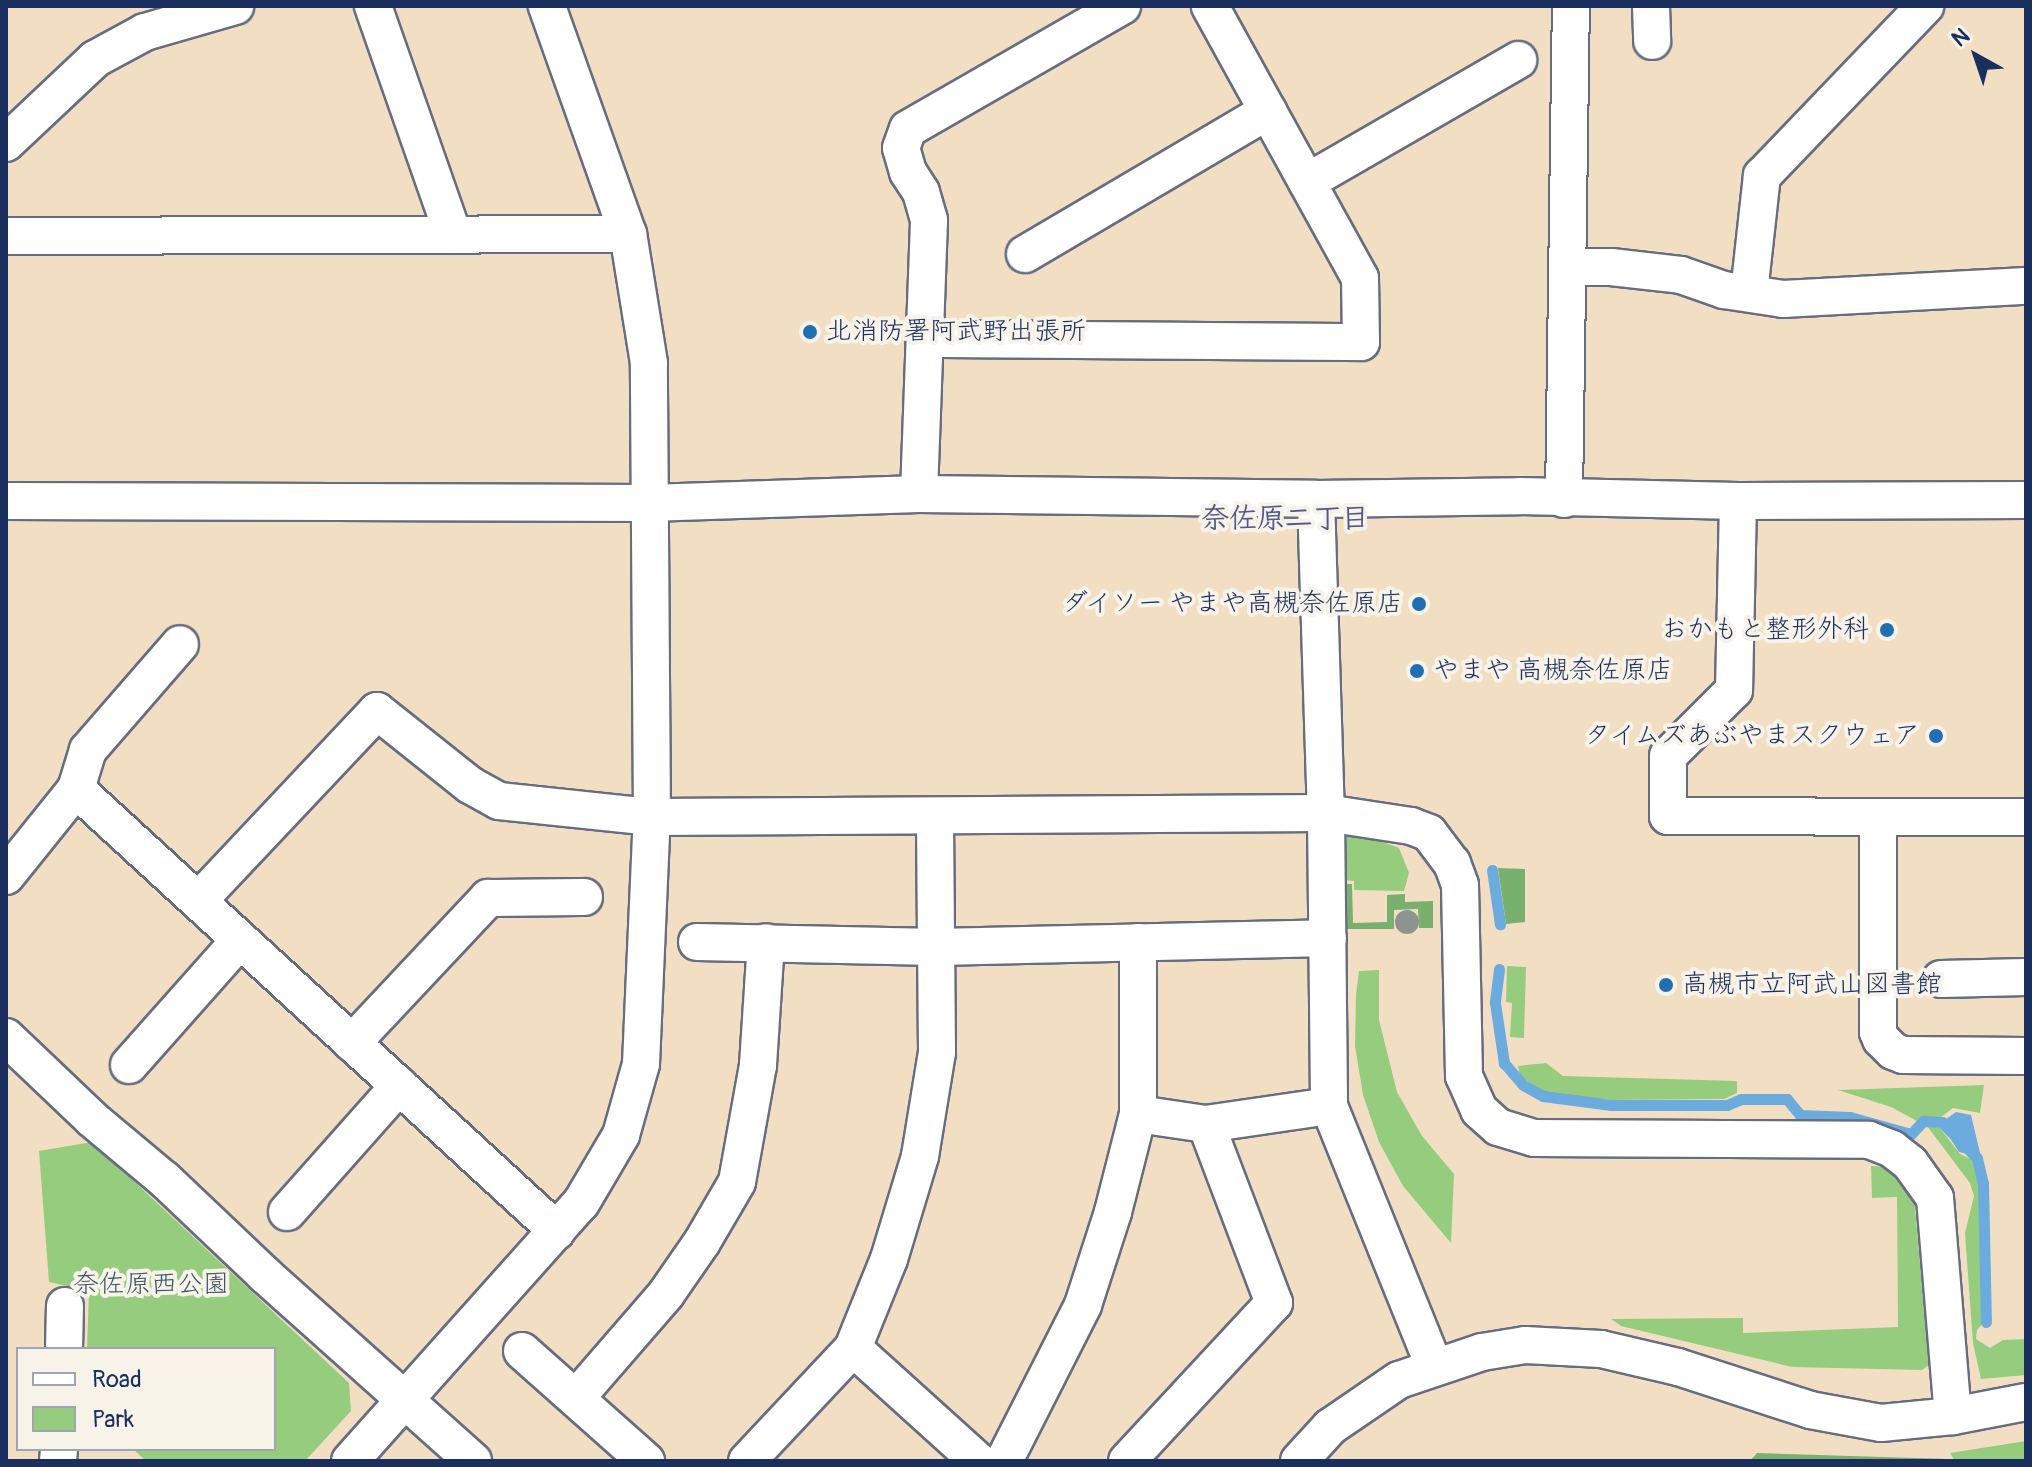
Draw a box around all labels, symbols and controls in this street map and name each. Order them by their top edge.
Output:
north arrow [1936,16,2016,96]
text: N [1946,22,1975,53]
place label: 北消防署阿武野出張所 [826,316,1086,348]
marker: 北消防署阿武野出張所 [801,323,819,341]
district label: 奈佐原二丁目 [1201,502,1369,536]
place label: ダイソー やまや高槻奈佐原店 [1059,588,1403,620]
marker: ダイソー やまや高槻奈佐原店 [1410,595,1428,613]
place label: おかもと整形外科 [1661,614,1869,646]
marker: おかもと整形外科 [1876,619,1898,641]
place label: やまや 高槻奈佐原店 [1433,655,1673,687]
marker: やまや 高槻奈佐原店 [1408,662,1426,680]
place label: タイムズあぶやまスクウェア [1582,720,1920,752]
marker: タイムズあぶやまスクウェア [1927,727,1945,745]
place label: 高槻市立阿武山図書館 [1682,969,1942,1001]
marker: 高槻市立阿武山図書館 [1657,976,1675,994]
park label: 奈佐原西公園 [73,1269,229,1301]
legend [16,1347,276,1451]
text: Road [92,1365,142,1394]
text: Park [92,1405,134,1434]

